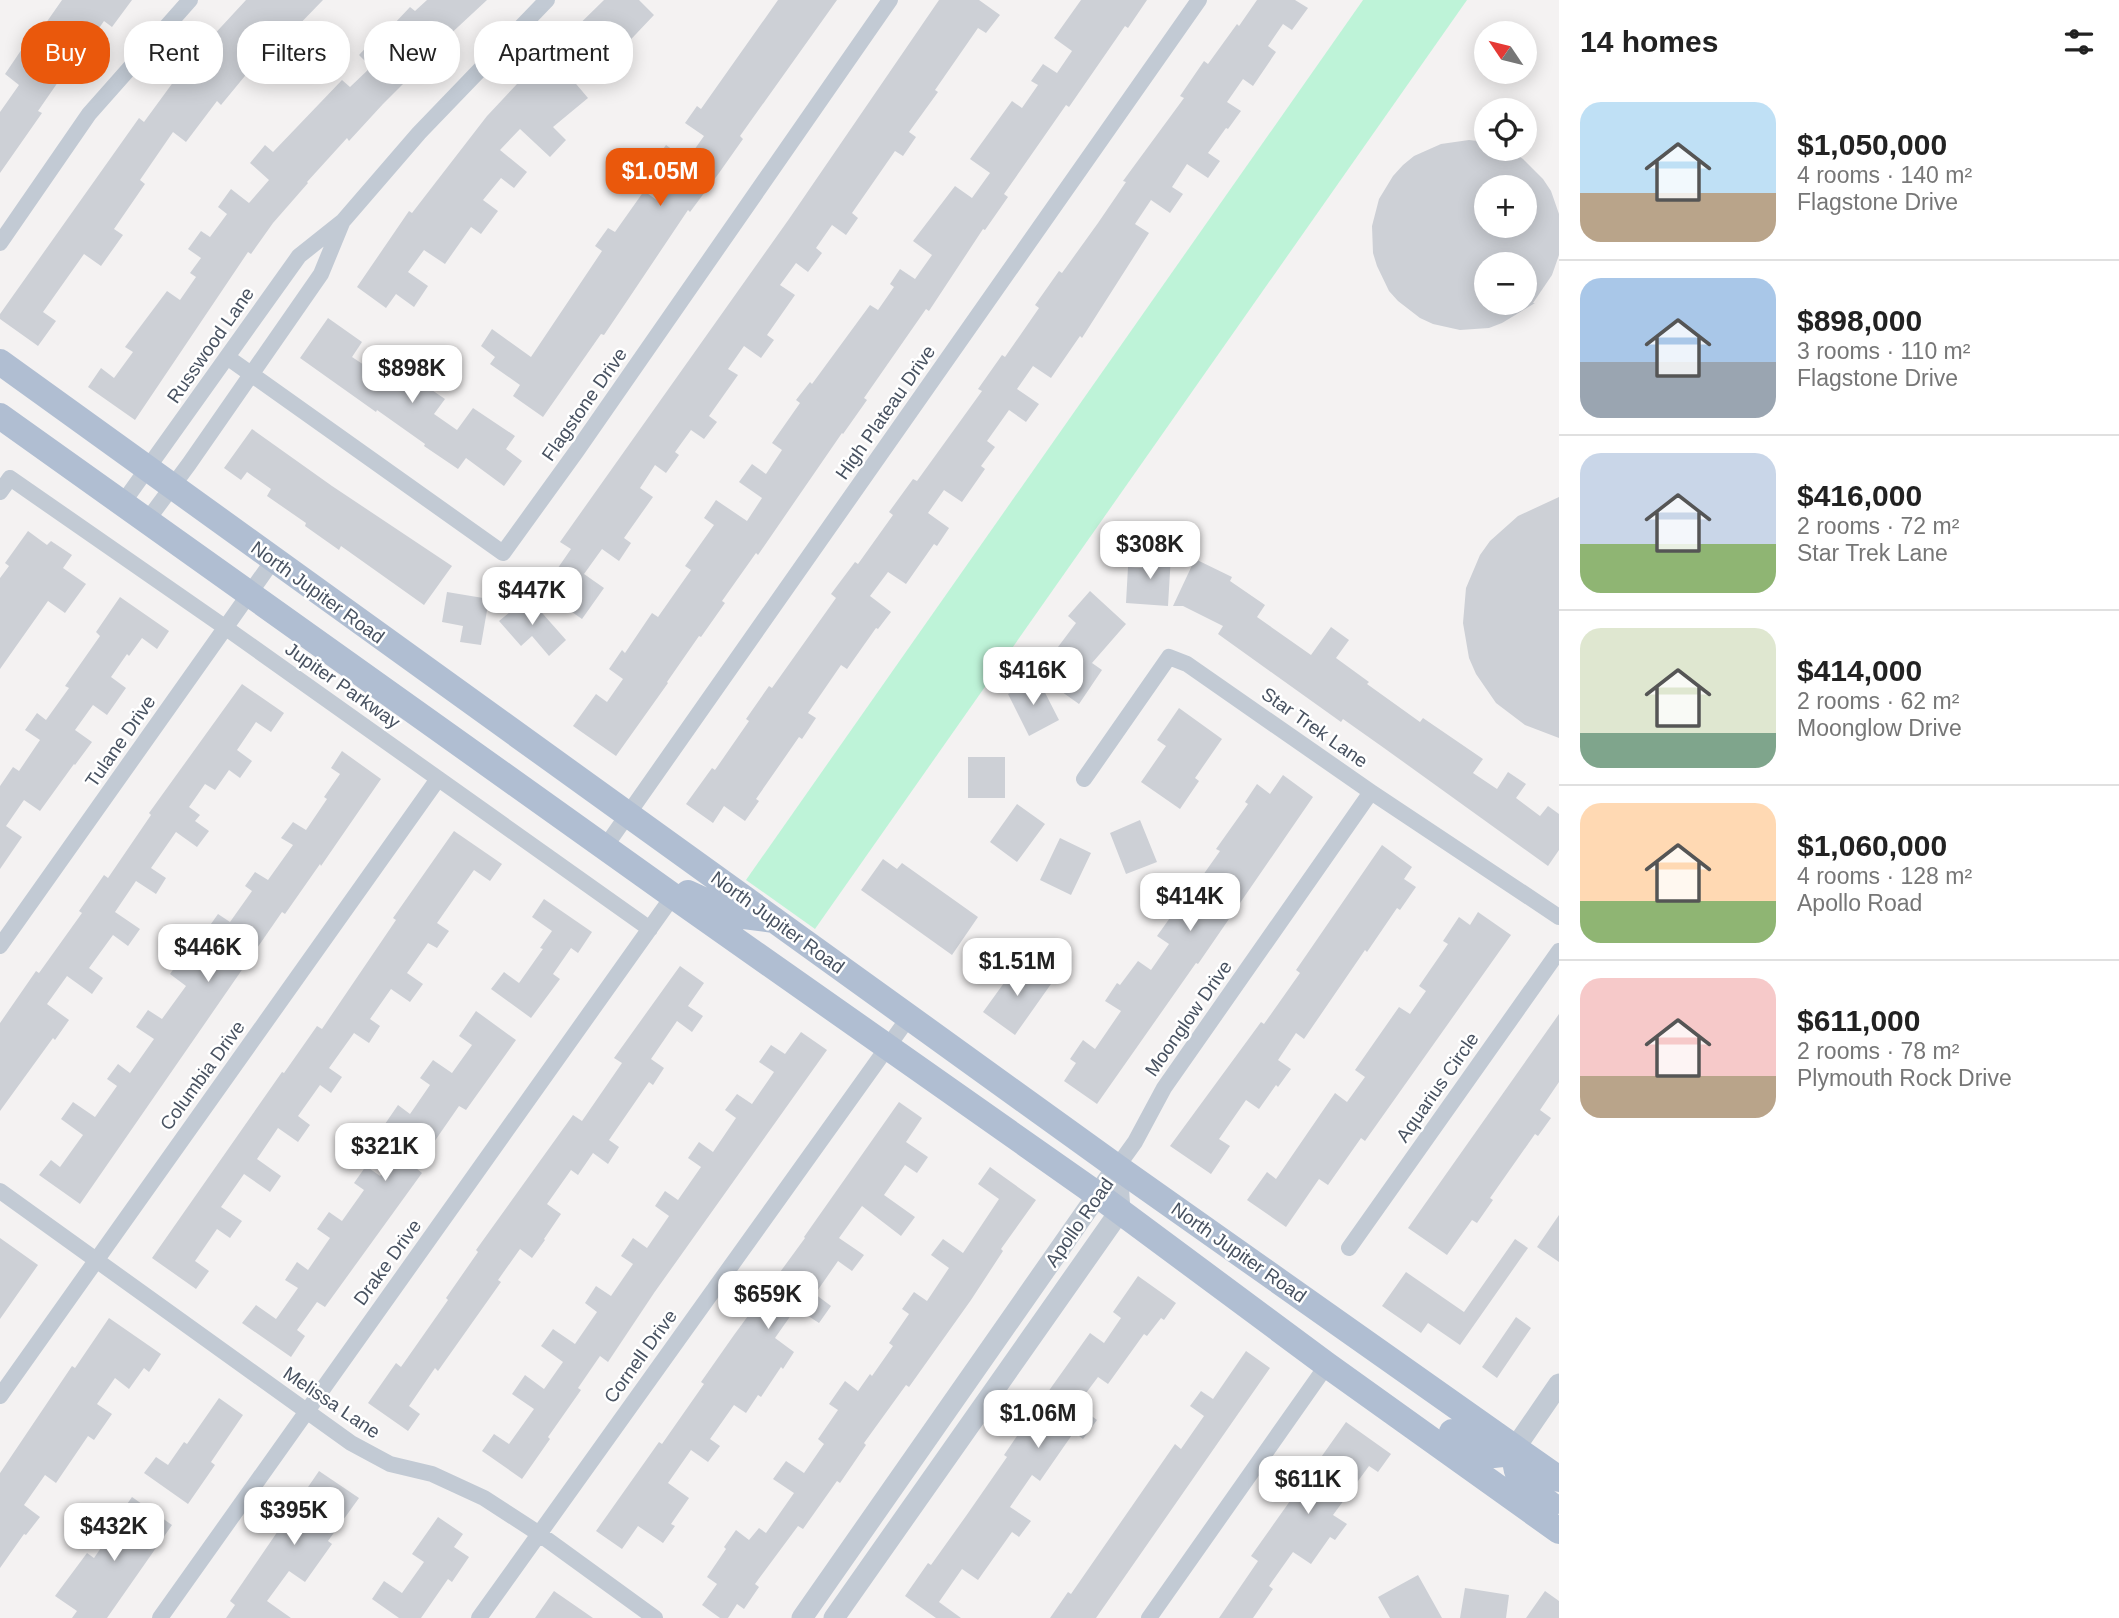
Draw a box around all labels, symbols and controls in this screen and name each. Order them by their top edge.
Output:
chip: Buy [21,21,110,84]
chip: Rent [124,21,223,84]
chip: Filters [237,21,350,84]
chip: New [364,21,460,84]
chip: Apartment [474,21,633,84]
north arrow [1474,21,1536,84]
map controls [1474,21,1537,315]
icon: filters [2060,23,2098,61]
text: 14 homes [1580,25,1718,58]
button: locate [1474,98,1537,161]
text: $1,050,000 [1797,128,1947,161]
icon: home [1636,130,1720,214]
pin: $1.05M [603,148,717,208]
text: $1.05M [622,158,698,184]
text: 4 rooms · 140 m² [1797,162,1972,188]
button: + [1474,175,1537,238]
text: Flagstone Drive [1797,189,1958,215]
button: − [1474,252,1537,315]
street label: Russwood Lane [163,283,258,407]
text: $898,000 [1797,304,1922,337]
icon: home [1636,306,1720,390]
text: 3 rooms · 110 m² [1797,338,1970,364]
street label: High Plateau Drive [831,341,939,483]
street label: Flagstone Drive [538,344,631,465]
pin: $898K [363,346,461,405]
text: $898K [378,355,446,381]
text: Flagstone Drive [1797,365,1958,391]
text: $416,000 [1797,479,1922,512]
icon: home [1636,481,1720,565]
text: 2 rooms · 72 m² [1797,513,1959,539]
pin: $308K [1101,522,1199,581]
text: $308K [1116,531,1184,557]
street label: North Jupiter Road [247,537,388,648]
text: Star Trek Lane [1797,540,1948,566]
pin: $447K [483,568,581,627]
text: $447K [498,577,566,603]
street label: Jupiter Parkway [281,638,405,733]
pin: $416K [984,648,1082,707]
text: $414,000 [1797,654,1922,687]
icon: home [1636,656,1720,740]
text: $416K [999,657,1067,683]
street label: Star Trek Lane [1258,683,1372,772]
text: 2 rooms · 62 m² [1797,688,1959,714]
street label: Tulane Drive [81,691,160,791]
text: Moonglow Drive [1797,715,1962,741]
text: $1,060,000 [1797,829,1947,862]
icon: home [1636,831,1720,915]
text: 4 rooms · 128 m² [1797,863,1972,889]
street label: North Jupiter Road [707,867,848,978]
pin: $414K [1141,874,1239,933]
text: $414K [1156,883,1224,909]
text: Apollo Road [1797,890,1922,916]
pin: $446K [159,925,257,984]
text: $446K [174,934,242,960]
pin: $1.51M [960,939,1074,998]
text: $1.51M [979,948,1055,974]
street label: Moonglow Drive [1141,956,1236,1080]
text: $611,000 [1797,1004,1920,1037]
icon: home [1636,1006,1720,1090]
street label: Columbia Drive [156,1017,249,1134]
street label: Aquarius Circle [1392,1028,1483,1146]
text: 2 rooms · 78 m² [1797,1038,1959,1064]
text: Plymouth Rock Drive [1797,1065,2012,1091]
pin: $321K [336,1124,434,1183]
text: $321K [351,1133,419,1159]
street label: Apollo Road [1041,1174,1118,1271]
street label: North Jupiter Road [1167,1198,1310,1307]
street label: Drake Drive [349,1216,425,1309]
pin: $659K [719,1272,817,1331]
text: $659K [734,1281,802,1307]
street label: Cornell Drive [600,1306,681,1407]
street label: Melissa Lane [279,1362,384,1442]
pin: $1.06M [981,1390,1095,1450]
text: $1.06M [1000,1400,1076,1426]
pin: $611K [1259,1456,1357,1516]
text: $611K [1275,1466,1341,1492]
pin: $395K [245,1488,343,1547]
text: $395K [260,1497,328,1523]
pin: $432K [65,1504,163,1563]
text: $432K [80,1513,148,1539]

